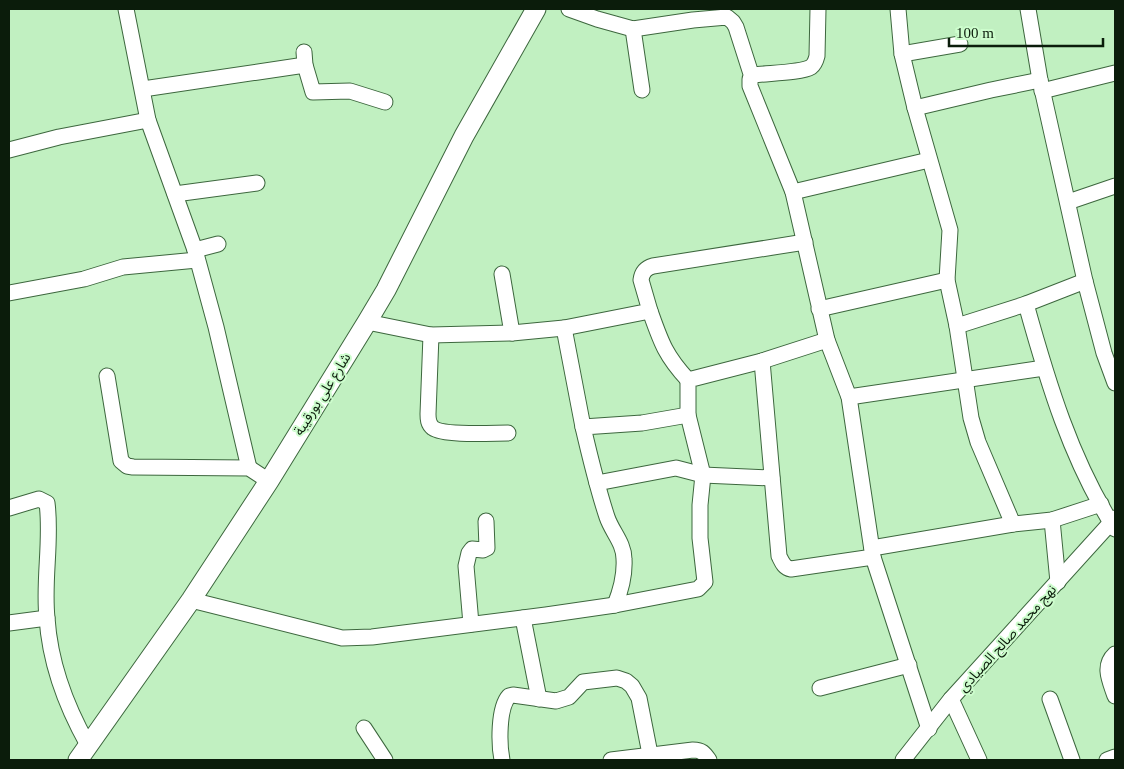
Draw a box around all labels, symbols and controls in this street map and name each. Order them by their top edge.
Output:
scale bar [949,15,1103,47]
text: 100 m [956,25,994,41]
street label: شارع علي بورقيبة [291,350,356,440]
street label: نهج محمد صالح الصيادي [955,582,1062,697]

